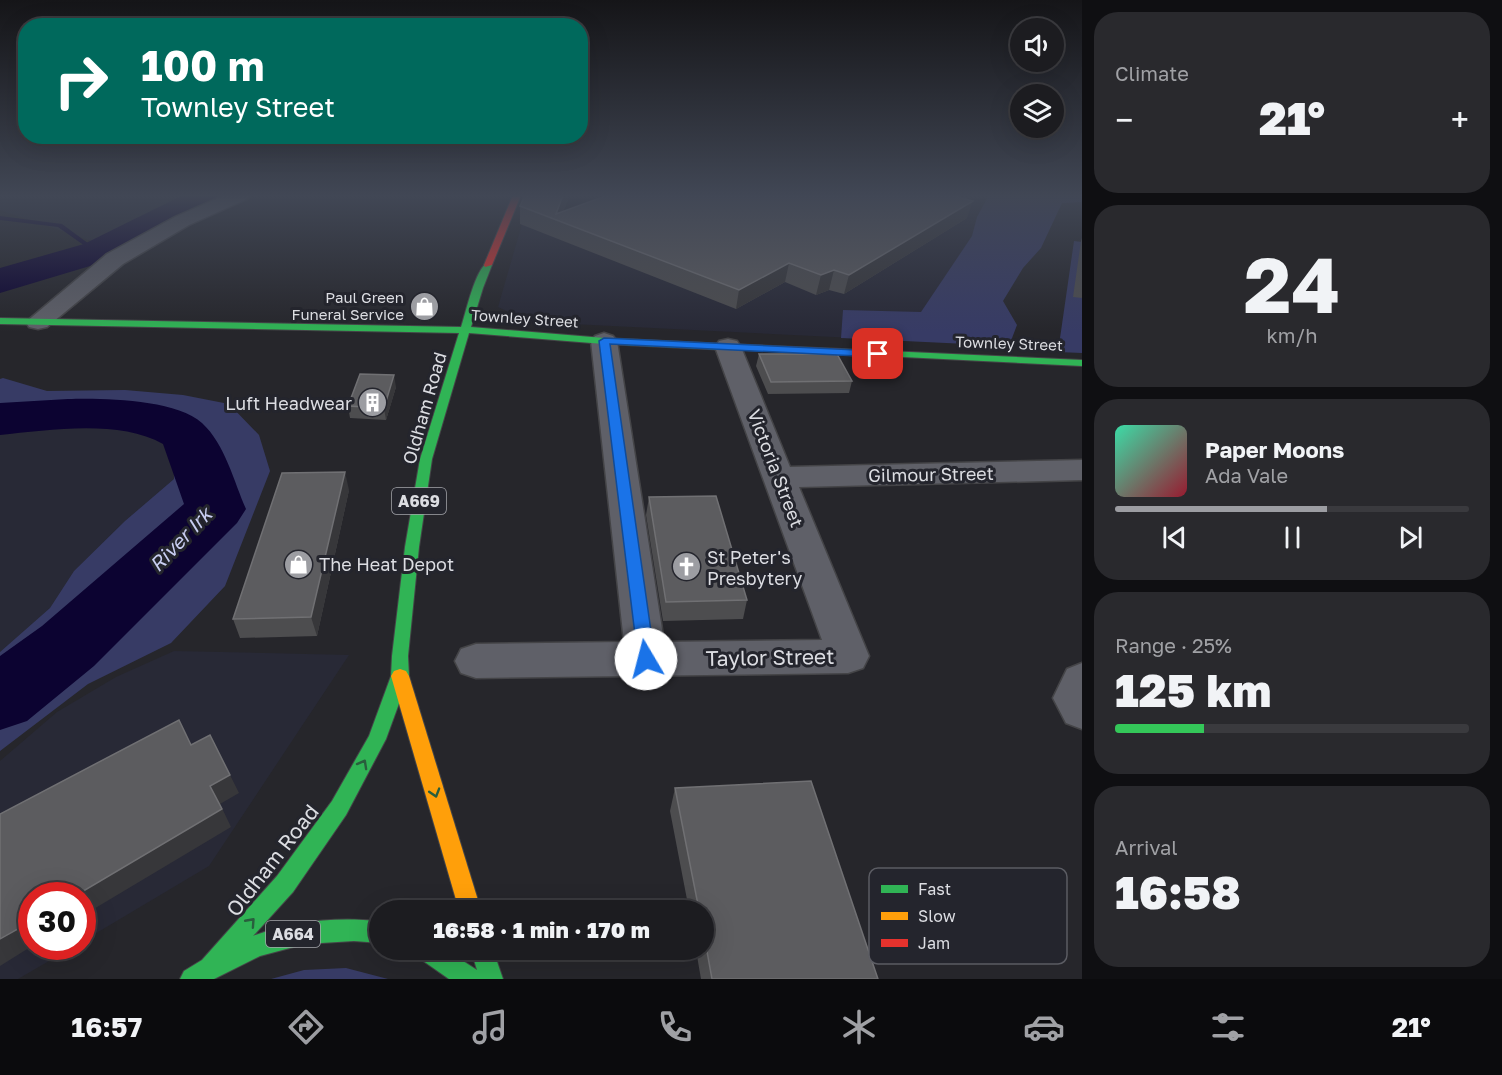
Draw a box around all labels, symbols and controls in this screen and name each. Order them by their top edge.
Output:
map controls [1010,18,1064,138]
button: sound [1010,18,1064,72]
text: 100 m [141,40,264,90]
icon: right [42,42,120,120]
text: Climate [1115,61,1189,85]
button: layers [1010,84,1064,138]
text: Townley Street [141,91,335,123]
text: 21° [1259,91,1325,145]
text: − [1115,100,1133,139]
text: + [1451,100,1469,139]
text: 24 [1244,237,1340,330]
place label: Paul Green Funeral Service [291,288,404,323]
shop icon: Paul Green Funeral Service [409,290,441,322]
street label: Townley Street [471,305,579,331]
text: km/h [1267,323,1317,347]
pin [852,328,903,379]
street label: Townley Street [955,332,1063,354]
icon: arrive [861,337,894,370]
street label: Oldham Road [397,349,451,467]
building icon: Luft Headwear [357,387,389,419]
place label: Luft Headwear [225,392,352,414]
street label: Victoria Street [743,406,809,530]
text: Paper Moons [1205,436,1344,463]
street label: Gilmour Street [868,462,994,486]
text: Ada Vale [1205,463,1288,487]
road number: A669 [392,488,446,514]
water label: River Irk [144,500,218,576]
icon: previous [1158,521,1191,554]
icon: pause [1276,521,1309,554]
icon: next [1394,521,1427,554]
place label: St Peter's Presbytery [707,546,802,589]
shop icon: The Heat Depot [282,548,314,580]
church icon: St Peter's Presbytery [670,551,702,583]
place label: The Heat Depot [319,553,454,575]
position arrow [614,627,678,691]
text: Range · 25% [1115,633,1232,657]
street label: Taylor Street [705,643,835,671]
text: 125 km [1115,663,1271,717]
one-way arrow [356,760,367,770]
one-way arrow [428,787,440,798]
street label: Oldham Road [220,799,324,921]
text: Arrival [1115,835,1178,859]
text: 16:58 [1115,865,1241,919]
legend [869,868,1067,964]
text: Fast [918,879,951,899]
speed limit sign: 30 [18,882,96,960]
text: Slow [918,906,956,926]
text: 16:58 · 1 min · 170 m [433,916,650,943]
one-way arrow [244,919,255,929]
road number: A664 [266,921,320,947]
text: Jam [918,933,950,953]
icon: directions [285,1006,327,1048]
icon: music [469,1006,511,1048]
icon: phone [654,1006,696,1048]
icon: climate [838,1006,880,1048]
icon: car [1023,1006,1065,1048]
icon: filters [1207,1006,1249,1048]
text: 16:57 [71,1011,142,1043]
text: 21° [1392,1011,1431,1043]

